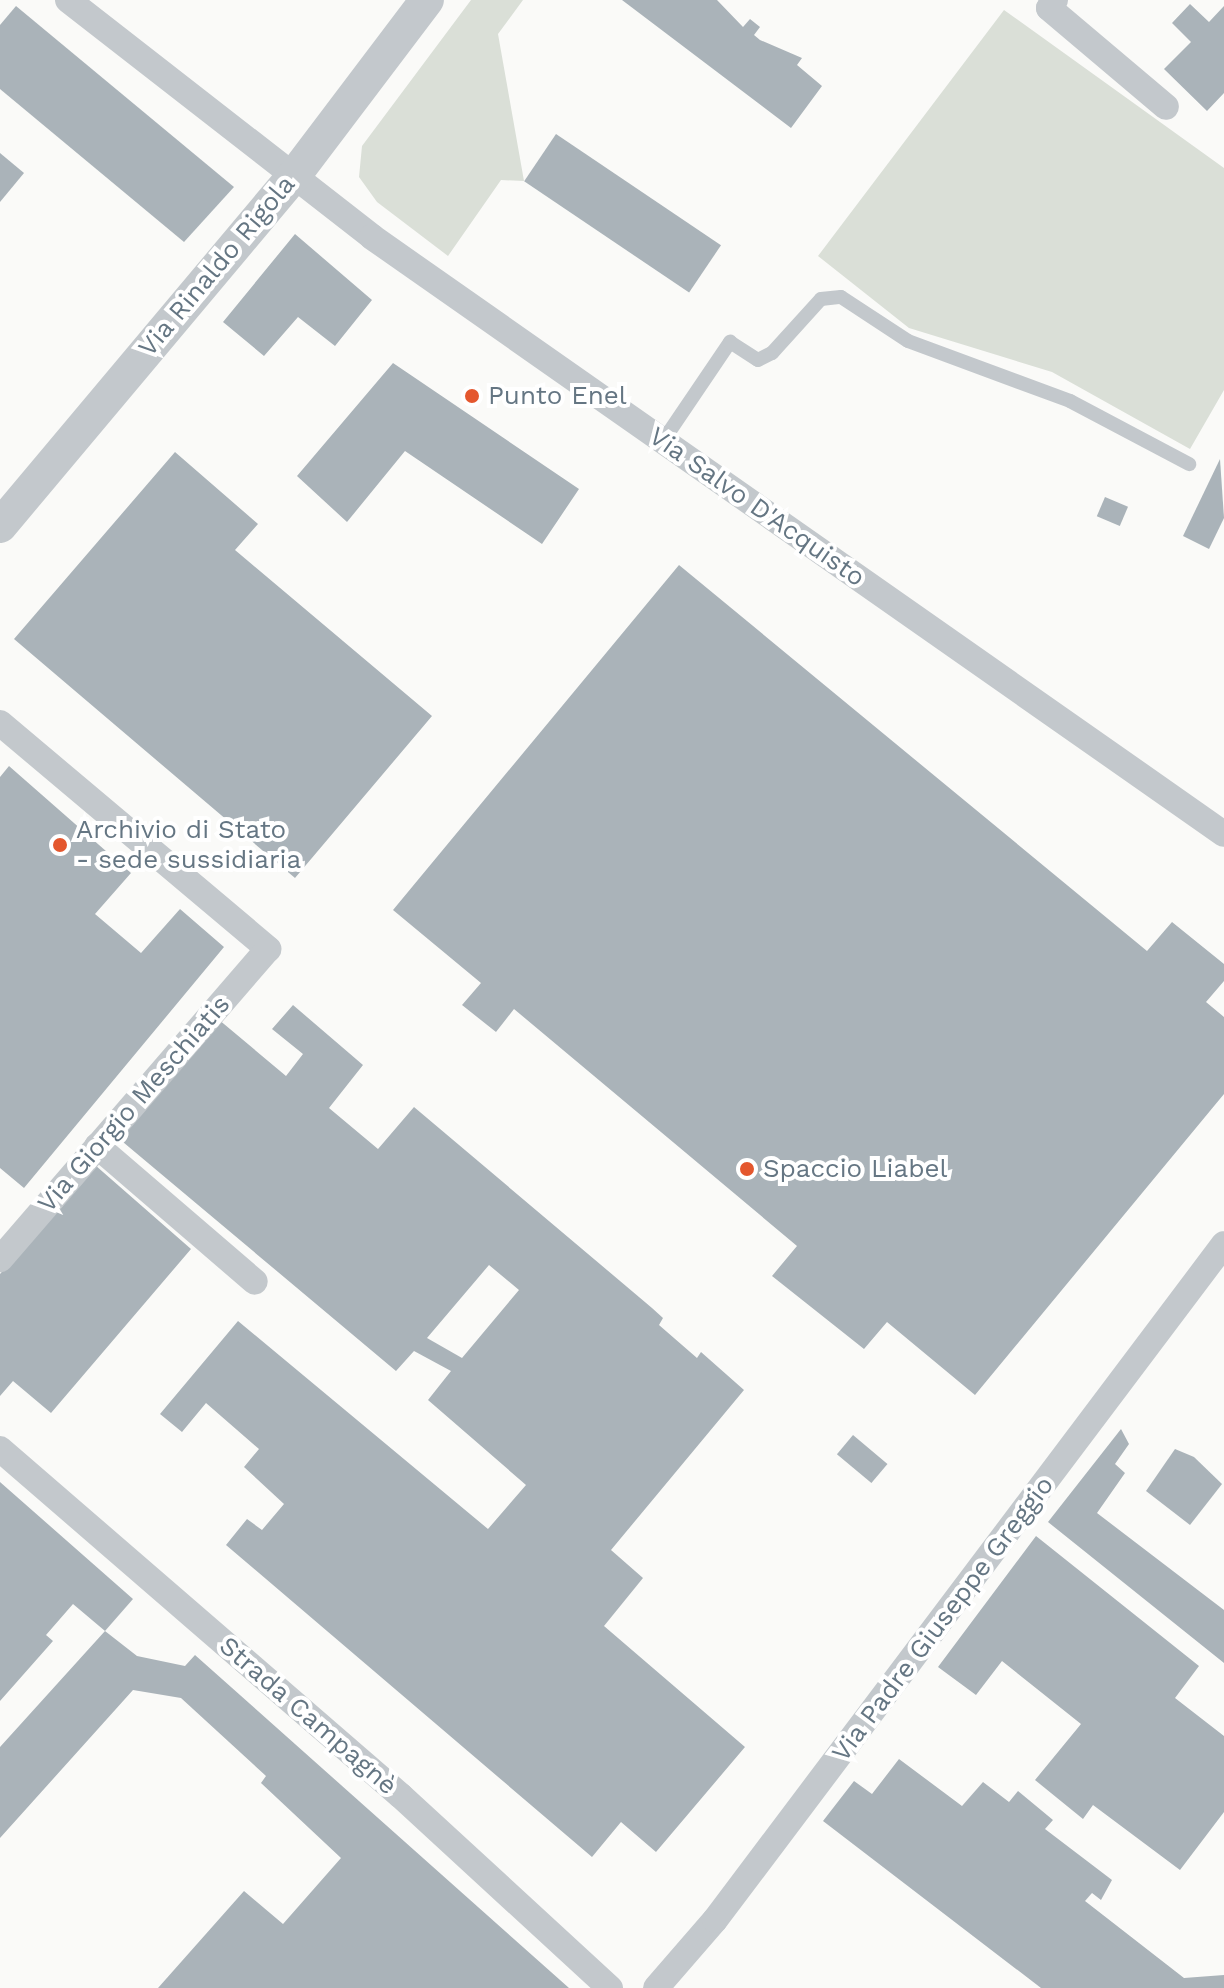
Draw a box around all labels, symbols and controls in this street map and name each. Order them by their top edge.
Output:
street label: Via Rinaldo Rigola [132,169,302,363]
place label: Punto Enel [488,380,627,412]
marker: Punto Enel [463,387,481,405]
street label: Via Salvo D'Acquisto [643,421,871,593]
place label: Archivio di Stato - sede sussidiaria [76,814,301,876]
marker: Archivio di Stato - sede sussidiaria [51,836,69,854]
street label: Via Giorgio Meschiatis [31,989,237,1219]
place label: Spaccio Liabel [763,1153,947,1185]
marker: Spaccio Liabel [738,1160,756,1178]
street label: Via Padre Giuseppe Greggio [825,1470,1061,1768]
street label: Strada Campagnè [213,1630,403,1802]

